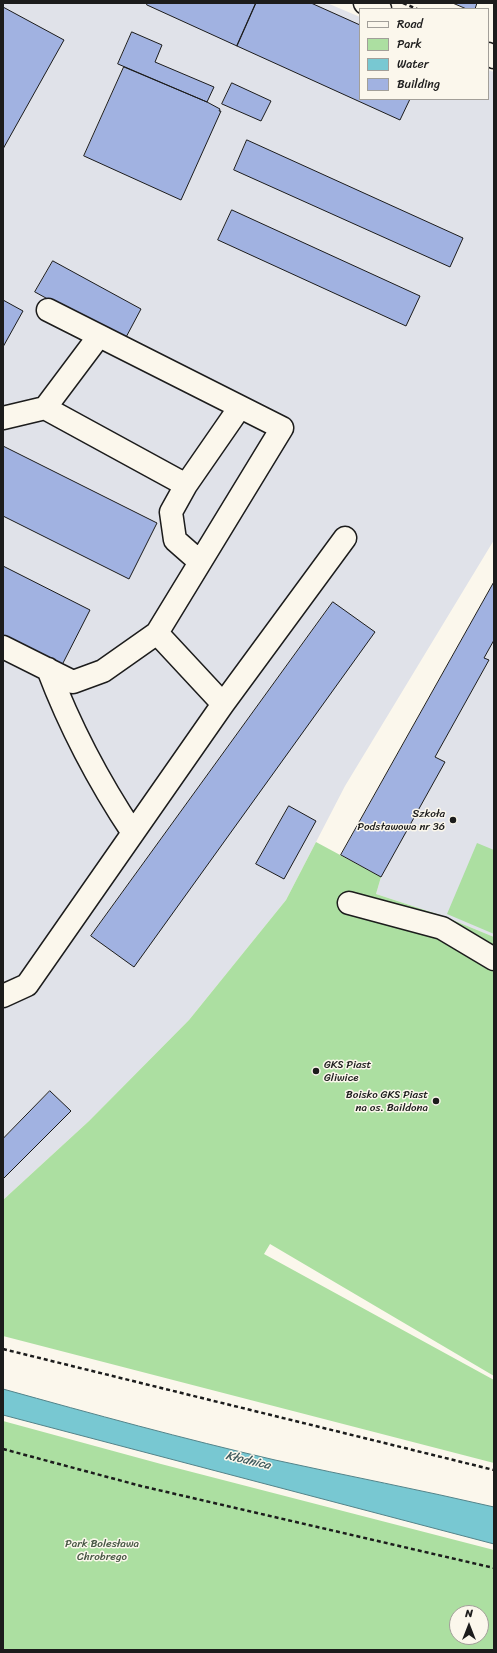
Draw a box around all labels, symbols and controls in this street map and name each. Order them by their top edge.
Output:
legend [359,8,489,100]
text: Road [397,13,423,35]
text: Park [397,33,422,55]
text: Water [397,53,429,75]
text: Building [397,73,440,95]
place label: Szkoła Podstawowa nr 36 [357,807,445,833]
marker: Szkoła Podstawowa nr 36 [448,815,458,825]
place label: GKS Piast Gliwice [324,1058,371,1084]
marker: GKS Piast Gliwice [311,1066,321,1076]
place label: Boisko GKS Piast na os. Baildona [346,1088,428,1114]
marker: Boisko GKS Piast na os. Baildona [431,1096,441,1106]
water label: Kłodnica [224,1449,272,1473]
park label: Park Bolesława Chrobrego [65,1537,139,1563]
text: N [465,1604,473,1623]
north arrow [449,1605,489,1645]

